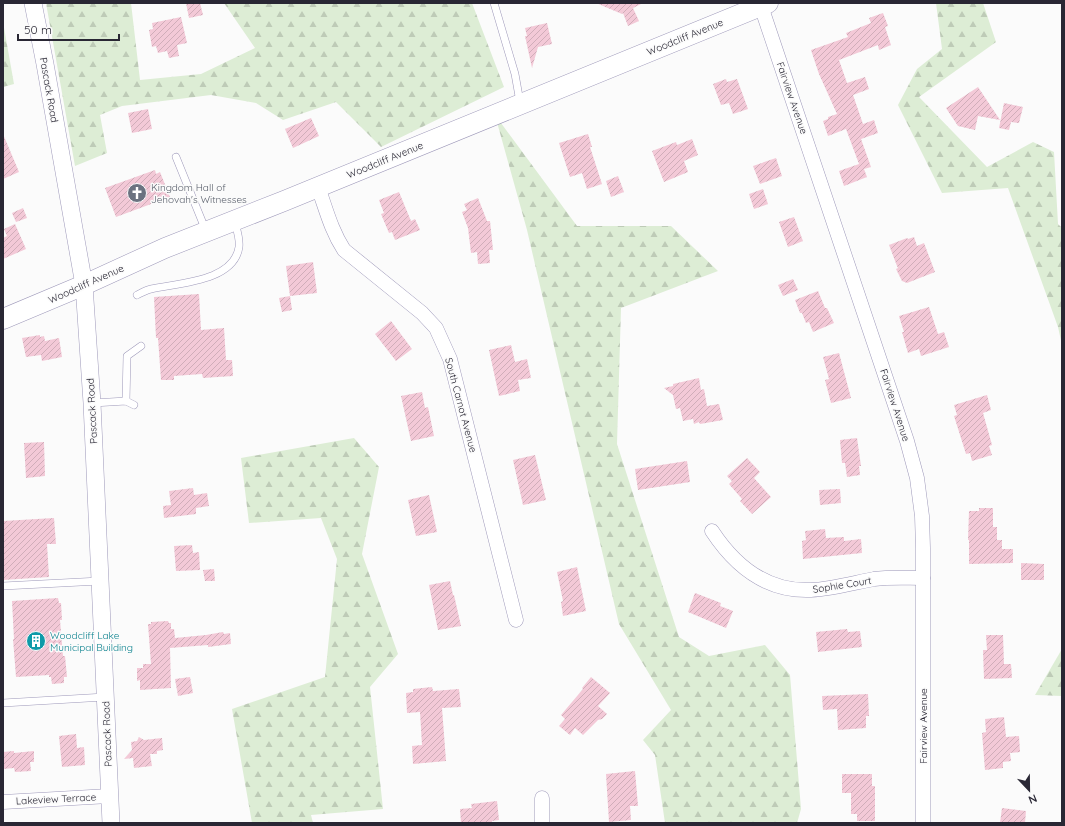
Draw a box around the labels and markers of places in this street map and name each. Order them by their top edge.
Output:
place label: Kingdom Hall of Jehovah's Witnesses [151,181,247,206]
church icon: Kingdom Hall of Jehovah's Witnesses [126,182,148,204]
place label: Woodcliff Lake Municipal Building [50,629,133,654]
building icon: Woodcliff Lake Municipal Building [25,630,47,652]

